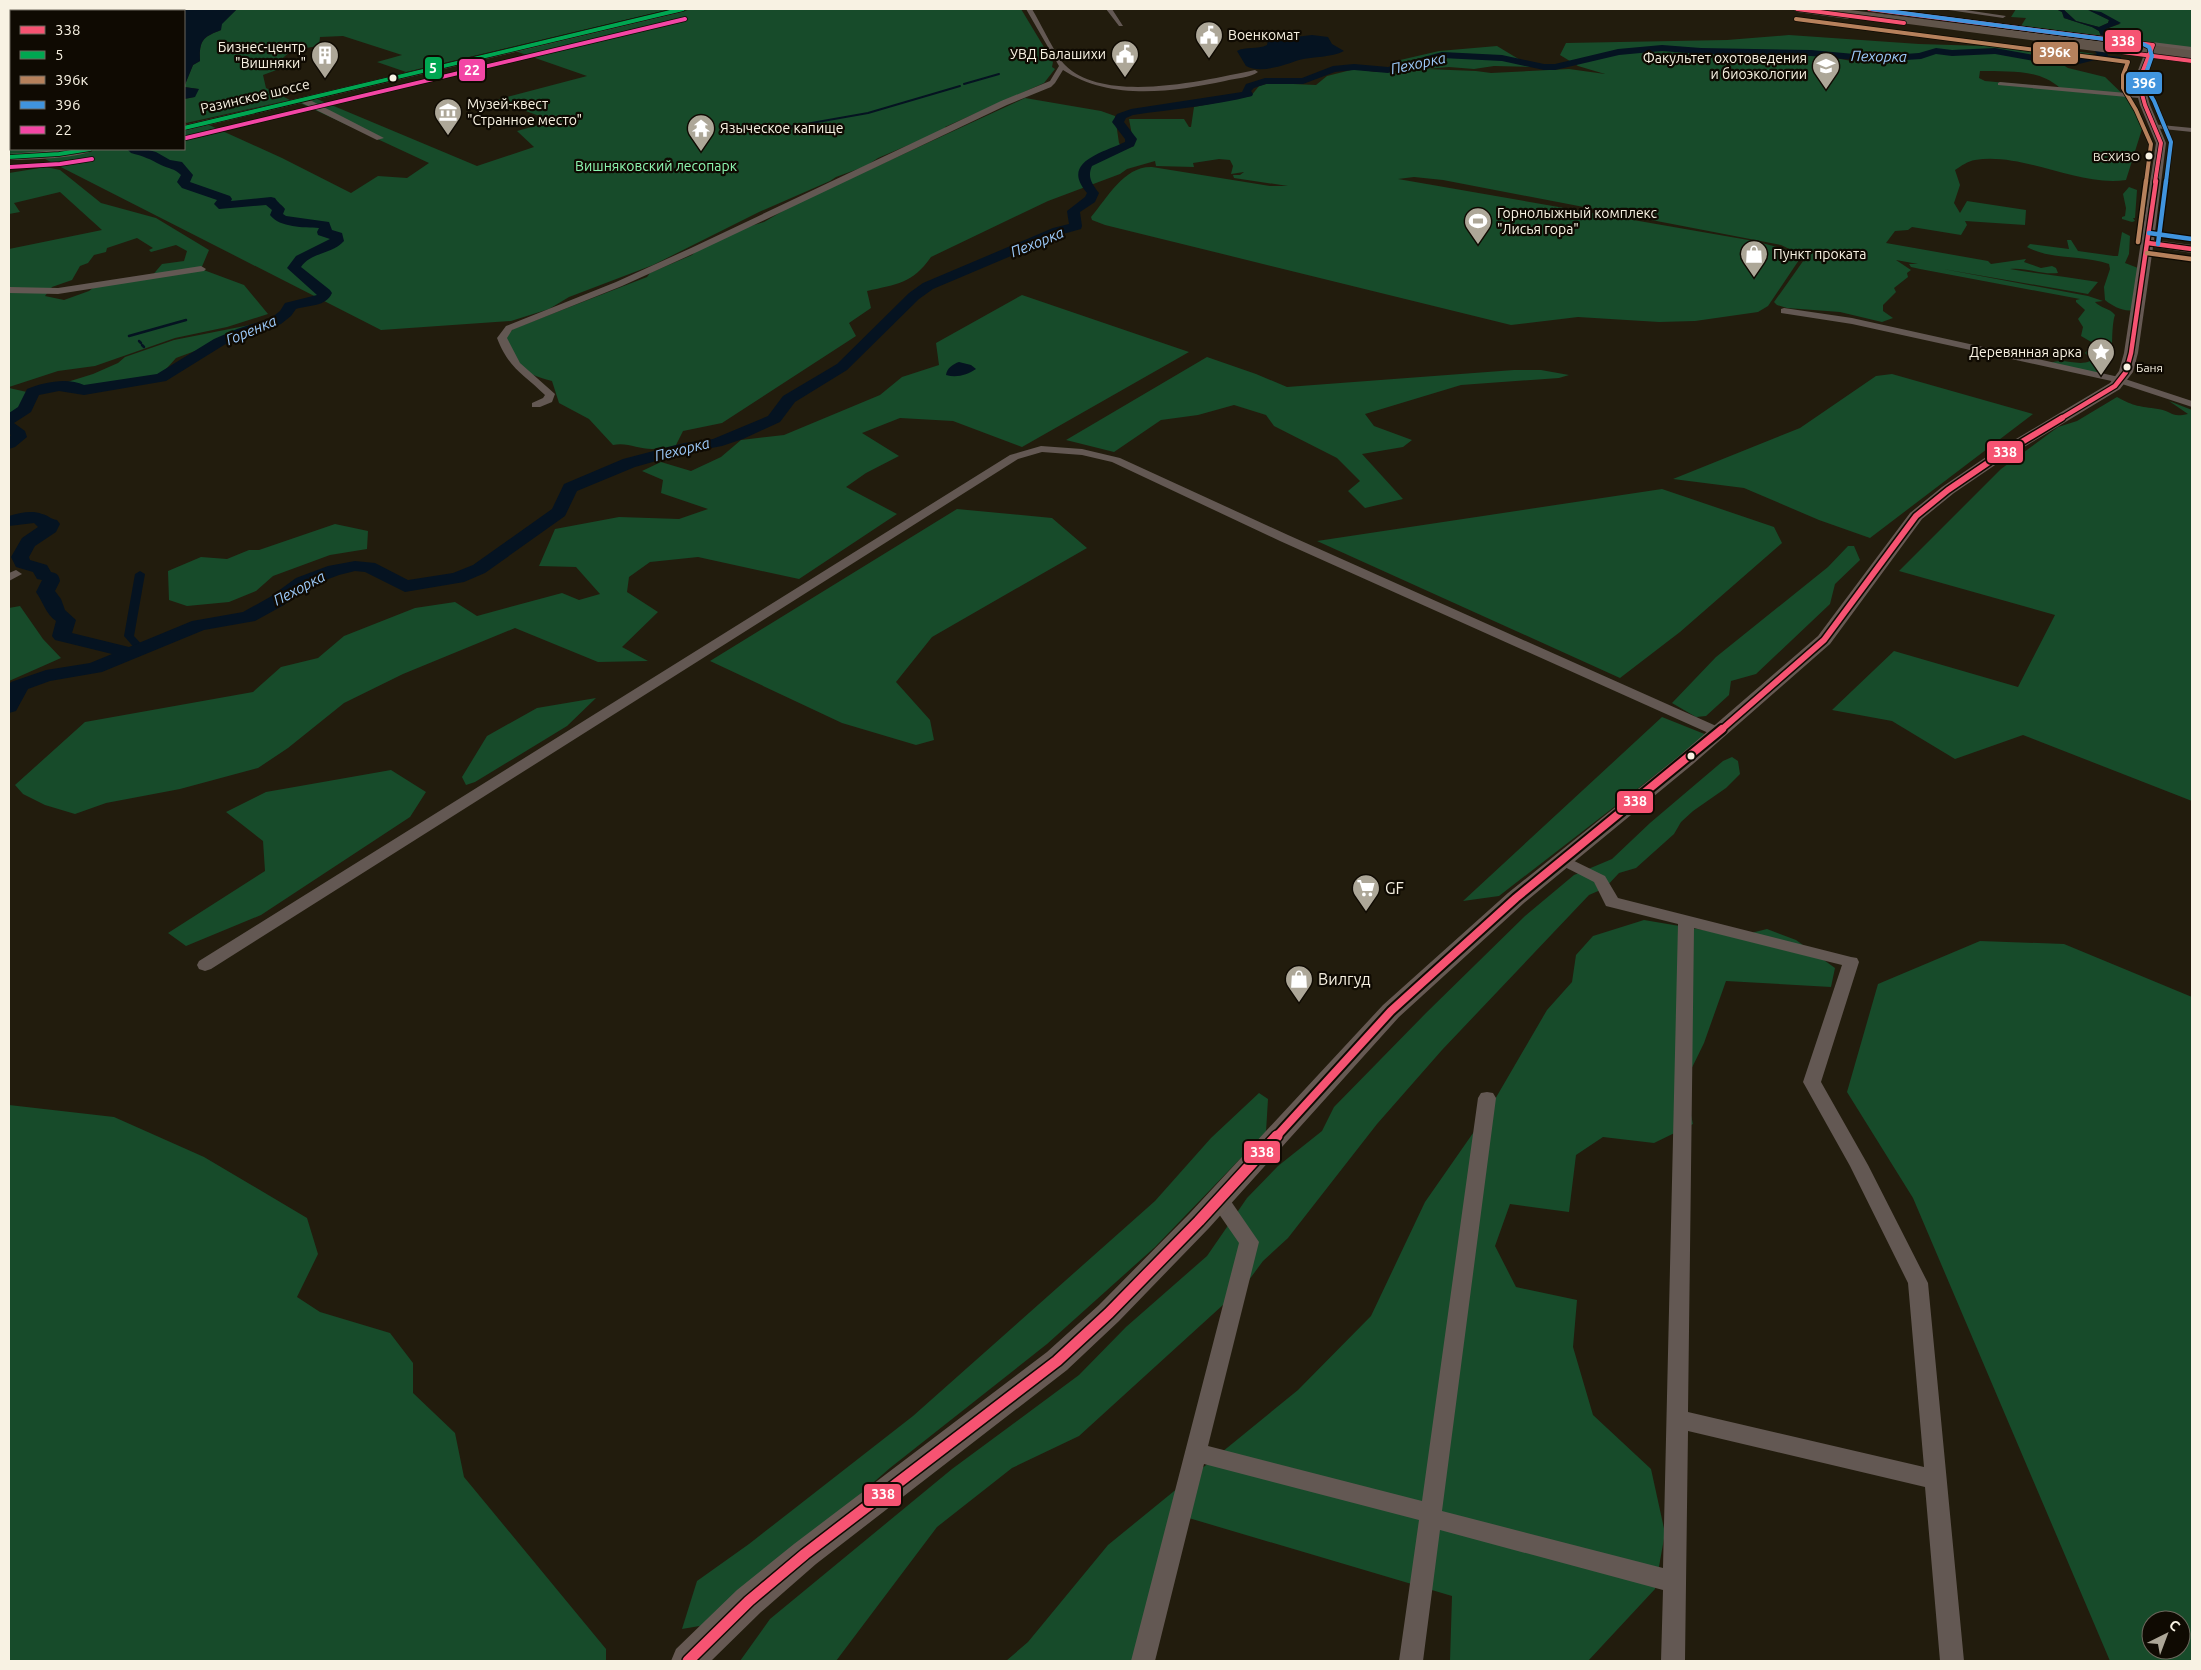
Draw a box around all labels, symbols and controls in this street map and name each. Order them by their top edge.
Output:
legend [10,10,185,150]
public building icon: Военкомат [1194,20,1224,59]
text: 338 [55,21,80,38]
place label: Военкомат [1228,27,1300,43]
line badge: 338 [2104,29,2142,53]
text: 338 [2111,33,2135,49]
place label: Бизнес-центр "Вишняки" [218,39,306,71]
public building icon: УВД Балашихи [1110,39,1140,78]
building icon: Бизнес-центр "Вишняки" [310,40,340,79]
line badge: 396к [2032,41,2079,65]
text: 396к [2039,44,2071,60]
text: 5 [55,46,63,63]
place label: УВД Балашихи [1010,46,1106,62]
water label: Пехорка [1851,47,1907,65]
water label: Пехорка [1389,49,1447,77]
place label: Факультет охотоведения и биоэкологии [1643,50,1807,82]
school or university icon: Факультет охотоведения и биоэкологии [1811,51,1841,90]
line badge: 5 [424,56,443,80]
line badge: 22 [458,58,486,82]
text: 5 [429,60,437,76]
text: 22 [464,62,480,78]
text: 396к [55,71,88,88]
line badge: 396 [2125,71,2163,95]
unlabelled marker [388,73,398,83]
text: 396 [2132,75,2156,91]
street label: Разинское шоссе [199,76,311,116]
text: 396 [55,96,80,113]
place label: Музей-квест "Странное место" [467,96,582,128]
museum icon: Музей-квест "Странное место" [433,97,463,136]
temple icon: Языческое капище [686,113,716,152]
place label: Языческое капище [720,120,843,136]
text: 22 [55,121,72,138]
place label: ВСХИЗО [2093,150,2140,163]
marker: ВСХИЗО [2144,151,2154,161]
park label: Вишняковский лесопарк [575,158,737,174]
place label: Горнолыжный комплекс "Лисья гора" [1497,205,1658,237]
sports icon: Горнолыжный комплекс "Лисья гора" [1463,206,1493,245]
water label: Пехорка [1008,224,1066,260]
shop icon: Пункт проката [1739,239,1769,278]
place label: Пункт проката [1773,246,1866,262]
water label: Горенка [223,312,279,348]
place icon: Деревянная арка [2086,337,2116,376]
place label: Деревянная арка [1969,344,2082,360]
place label: Баня [2136,361,2163,374]
marker: Баня [2122,362,2132,372]
water label: Пехорка [653,434,711,464]
line badge: 338 [1986,440,2024,464]
text: 338 [1993,444,2017,460]
water label: Пехорка [270,567,328,609]
unlabelled marker [1686,751,1696,761]
line badge: 338 [1616,790,1654,814]
text: 338 [1623,793,1647,809]
supermarket icon: GF [1351,873,1381,912]
place label: GF [1385,879,1404,897]
shop icon: Вилгуд [1284,964,1314,1003]
place label: Вилгуд [1318,970,1371,988]
line badge: 338 [1243,1140,1281,1164]
text: 338 [1250,1144,1274,1160]
line badge: 338 [863,1483,902,1507]
text: 338 [871,1486,895,1502]
north arrow [2141,1610,2191,1660]
text: С [2166,1616,2183,1634]

